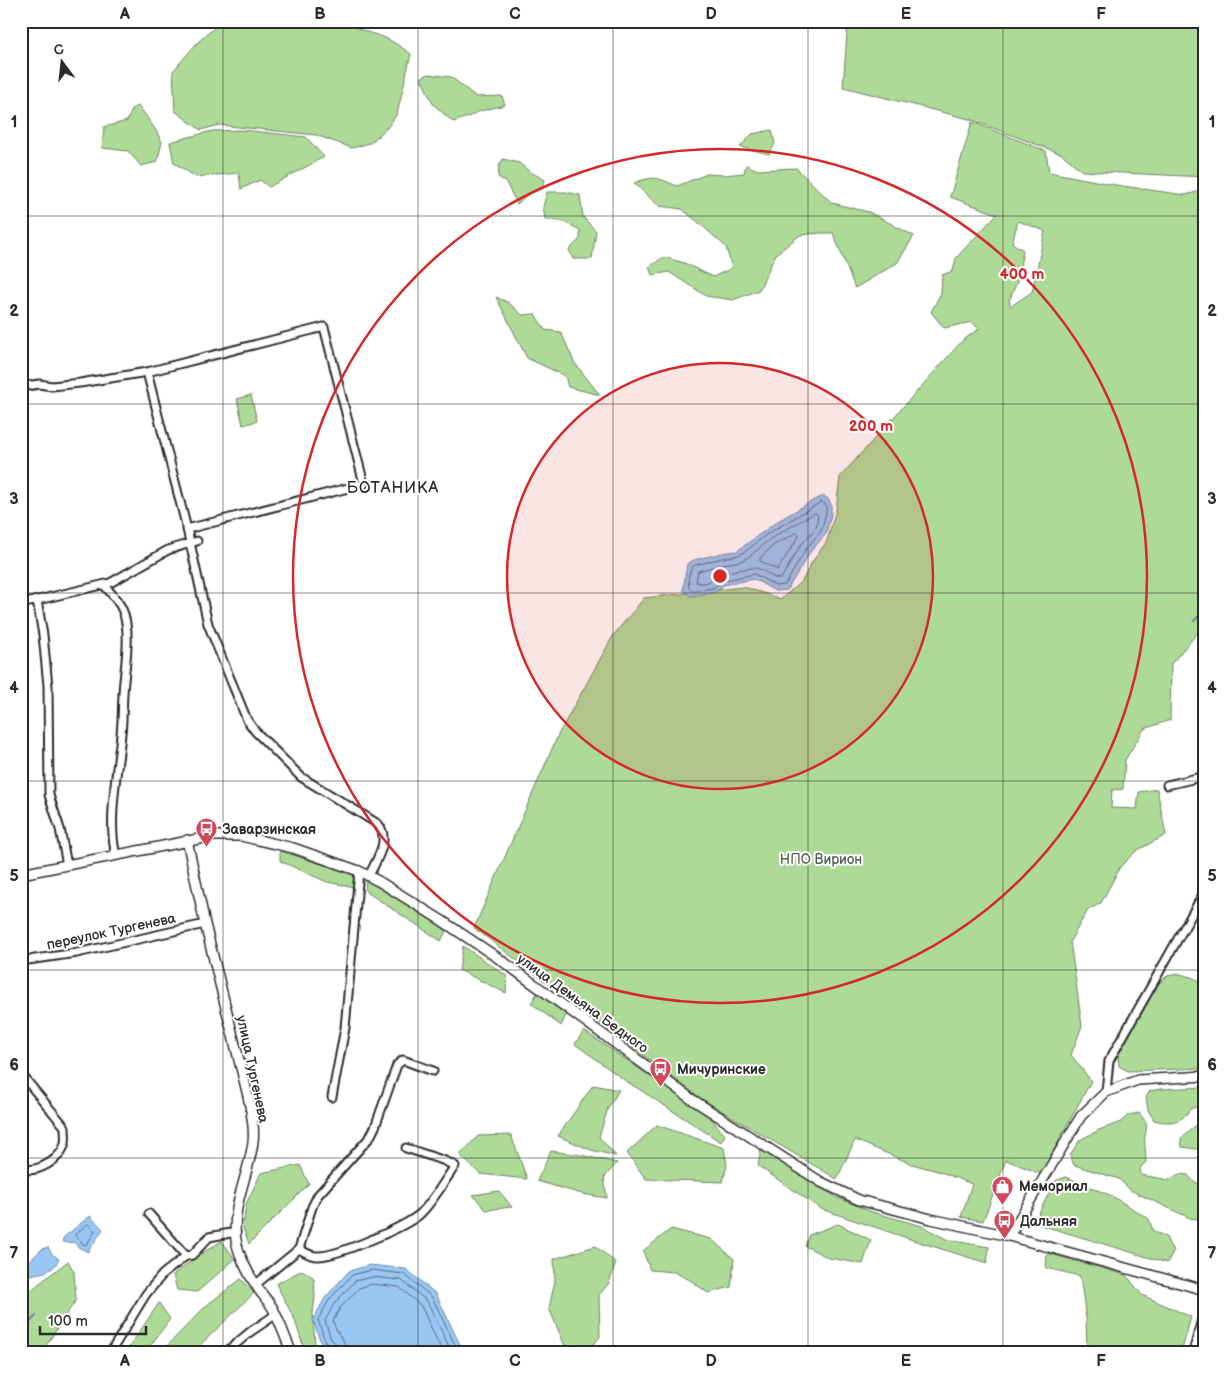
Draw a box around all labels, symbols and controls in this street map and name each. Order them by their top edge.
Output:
text: A [119,5,130,24]
text: B [314,5,326,24]
text: C [509,5,521,24]
text: D [705,5,717,24]
text: E [901,5,911,24]
text: F [1096,5,1106,24]
north arrow [38,38,88,88]
text: С [52,40,66,59]
text: 1 [11,113,17,132]
text: 1 [1209,113,1215,132]
text: 400 m [1000,265,1044,284]
text: 2 [9,302,19,321]
text: 2 [1207,302,1217,321]
text: 200 m [849,417,893,436]
district label: БОТАНИКА [347,479,439,498]
text: 3 [9,490,19,509]
text: 3 [1207,490,1217,509]
centre of rings [711,567,729,585]
text: 4 [9,679,19,698]
text: 4 [1207,679,1217,698]
bus stop icon: Заварзинская [194,817,218,848]
place label: Заварзинская [222,821,316,838]
park label: НПО Вирион [780,851,862,868]
text: 5 [9,867,19,886]
text: 5 [1207,867,1217,886]
street label: переулок Тургенева [45,909,178,953]
street label: улица Демьяна Бедного [514,950,652,1057]
street label: улица Тургенева [233,1014,272,1125]
text: 6 [9,1056,19,1075]
text: 6 [1207,1056,1217,1075]
bus stop icon: Мичуринские [649,1057,673,1088]
place label: Мичуринские [677,1061,766,1078]
shop icon: Мемориал [991,1174,1015,1205]
place label: Мемориал [1019,1178,1088,1195]
bus stop icon: Дальняя [992,1209,1016,1240]
place label: Дальняя [1020,1213,1077,1230]
text: 7 [10,1244,19,1263]
text: 7 [1208,1244,1217,1263]
scale bar [40,1304,146,1336]
text: 100 m [48,1312,88,1331]
text: A [119,1352,130,1371]
text: B [314,1352,326,1371]
text: C [509,1352,521,1371]
text: D [705,1352,717,1371]
text: E [901,1352,911,1371]
text: F [1096,1352,1106,1371]

